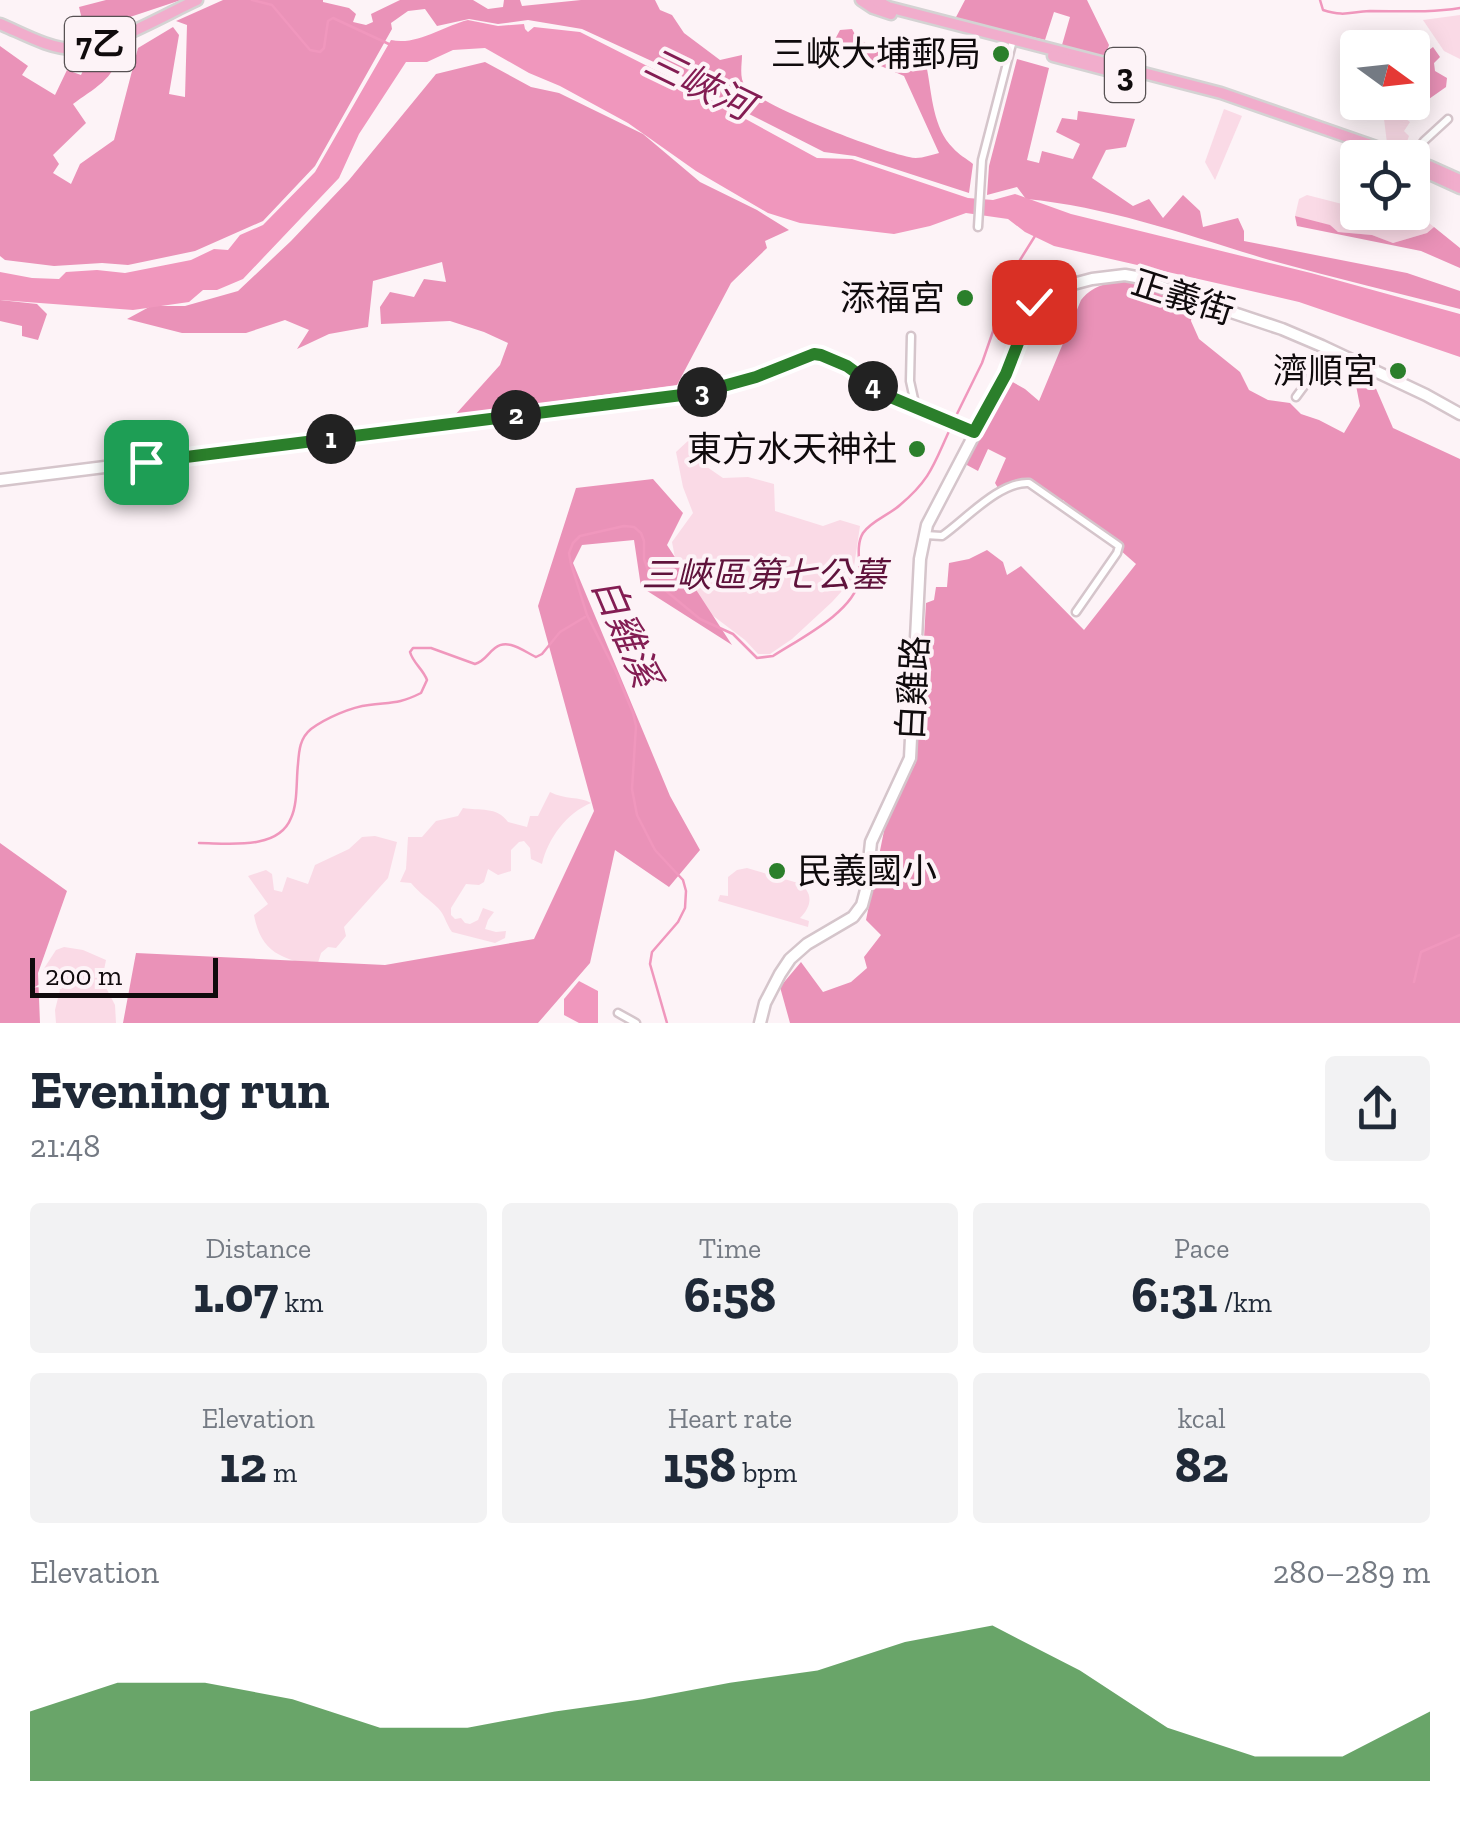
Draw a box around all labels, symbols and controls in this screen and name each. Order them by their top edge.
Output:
road number: 7乙 [65,17,135,71]
north arrow [1340,30,1430,120]
map controls [1340,30,1430,230]
place label: 三峽大埔郵局 [771,33,981,75]
water label: 三峽河 [638,38,767,133]
marker: 三峽大埔郵局 [990,43,1012,65]
road number: 3 [1105,48,1145,102]
button: locate [1340,140,1430,230]
pin [992,260,1077,345]
street label: 正義街 [1127,261,1239,333]
icon: check [1007,275,1062,330]
place label: 添福宮 [840,277,945,319]
marker: 添福宮 [954,287,976,309]
place label: 濟順宮 [1273,350,1378,392]
marker: 濟順宮 [1387,360,1409,382]
pin: 4 [848,361,898,411]
pin: 3 [677,367,727,417]
text: 4 [865,369,881,402]
text: 3 [695,375,709,408]
pin: 2 [491,390,541,440]
text: 2 [508,398,524,431]
pin: 1 [306,414,356,464]
pin [104,420,189,505]
text: 1 [325,422,337,455]
place label: 東方水天神社 [687,428,897,470]
icon: arrive [119,435,174,490]
marker: 東方水天神社 [906,438,928,460]
park label: 三峽區第七公墓 [641,554,891,596]
water label: 白雞溪 [583,571,671,698]
street label: 白雞路 [889,634,937,742]
place label: 民義國小 [797,850,937,892]
marker: 民義國小 [766,860,788,882]
scale bar [30,953,218,998]
text: 200 m [45,959,122,992]
text: Evening run [30,1056,330,1122]
button: share [1325,1056,1430,1161]
text: 21:48 [30,1127,100,1165]
text: Distance [205,1232,311,1265]
text: Time [699,1232,761,1265]
text: Pace [1174,1232,1229,1265]
text: 1.07 [193,1265,278,1325]
text: 6:58 [684,1265,776,1325]
text: 6:31 [1131,1265,1217,1325]
text: km [278,1286,323,1319]
text: /km [1217,1286,1272,1319]
text: Elevation [202,1402,315,1435]
text: Heart rate [668,1402,792,1435]
text: kcal [1178,1402,1226,1435]
text: 12 [220,1435,267,1495]
text: 158 [663,1435,736,1495]
text: 82 [1175,1435,1229,1495]
text: m [267,1456,297,1489]
text: bpm [736,1456,797,1489]
text: Elevation [30,1553,159,1591]
text: 280–289 m [1273,1553,1430,1591]

